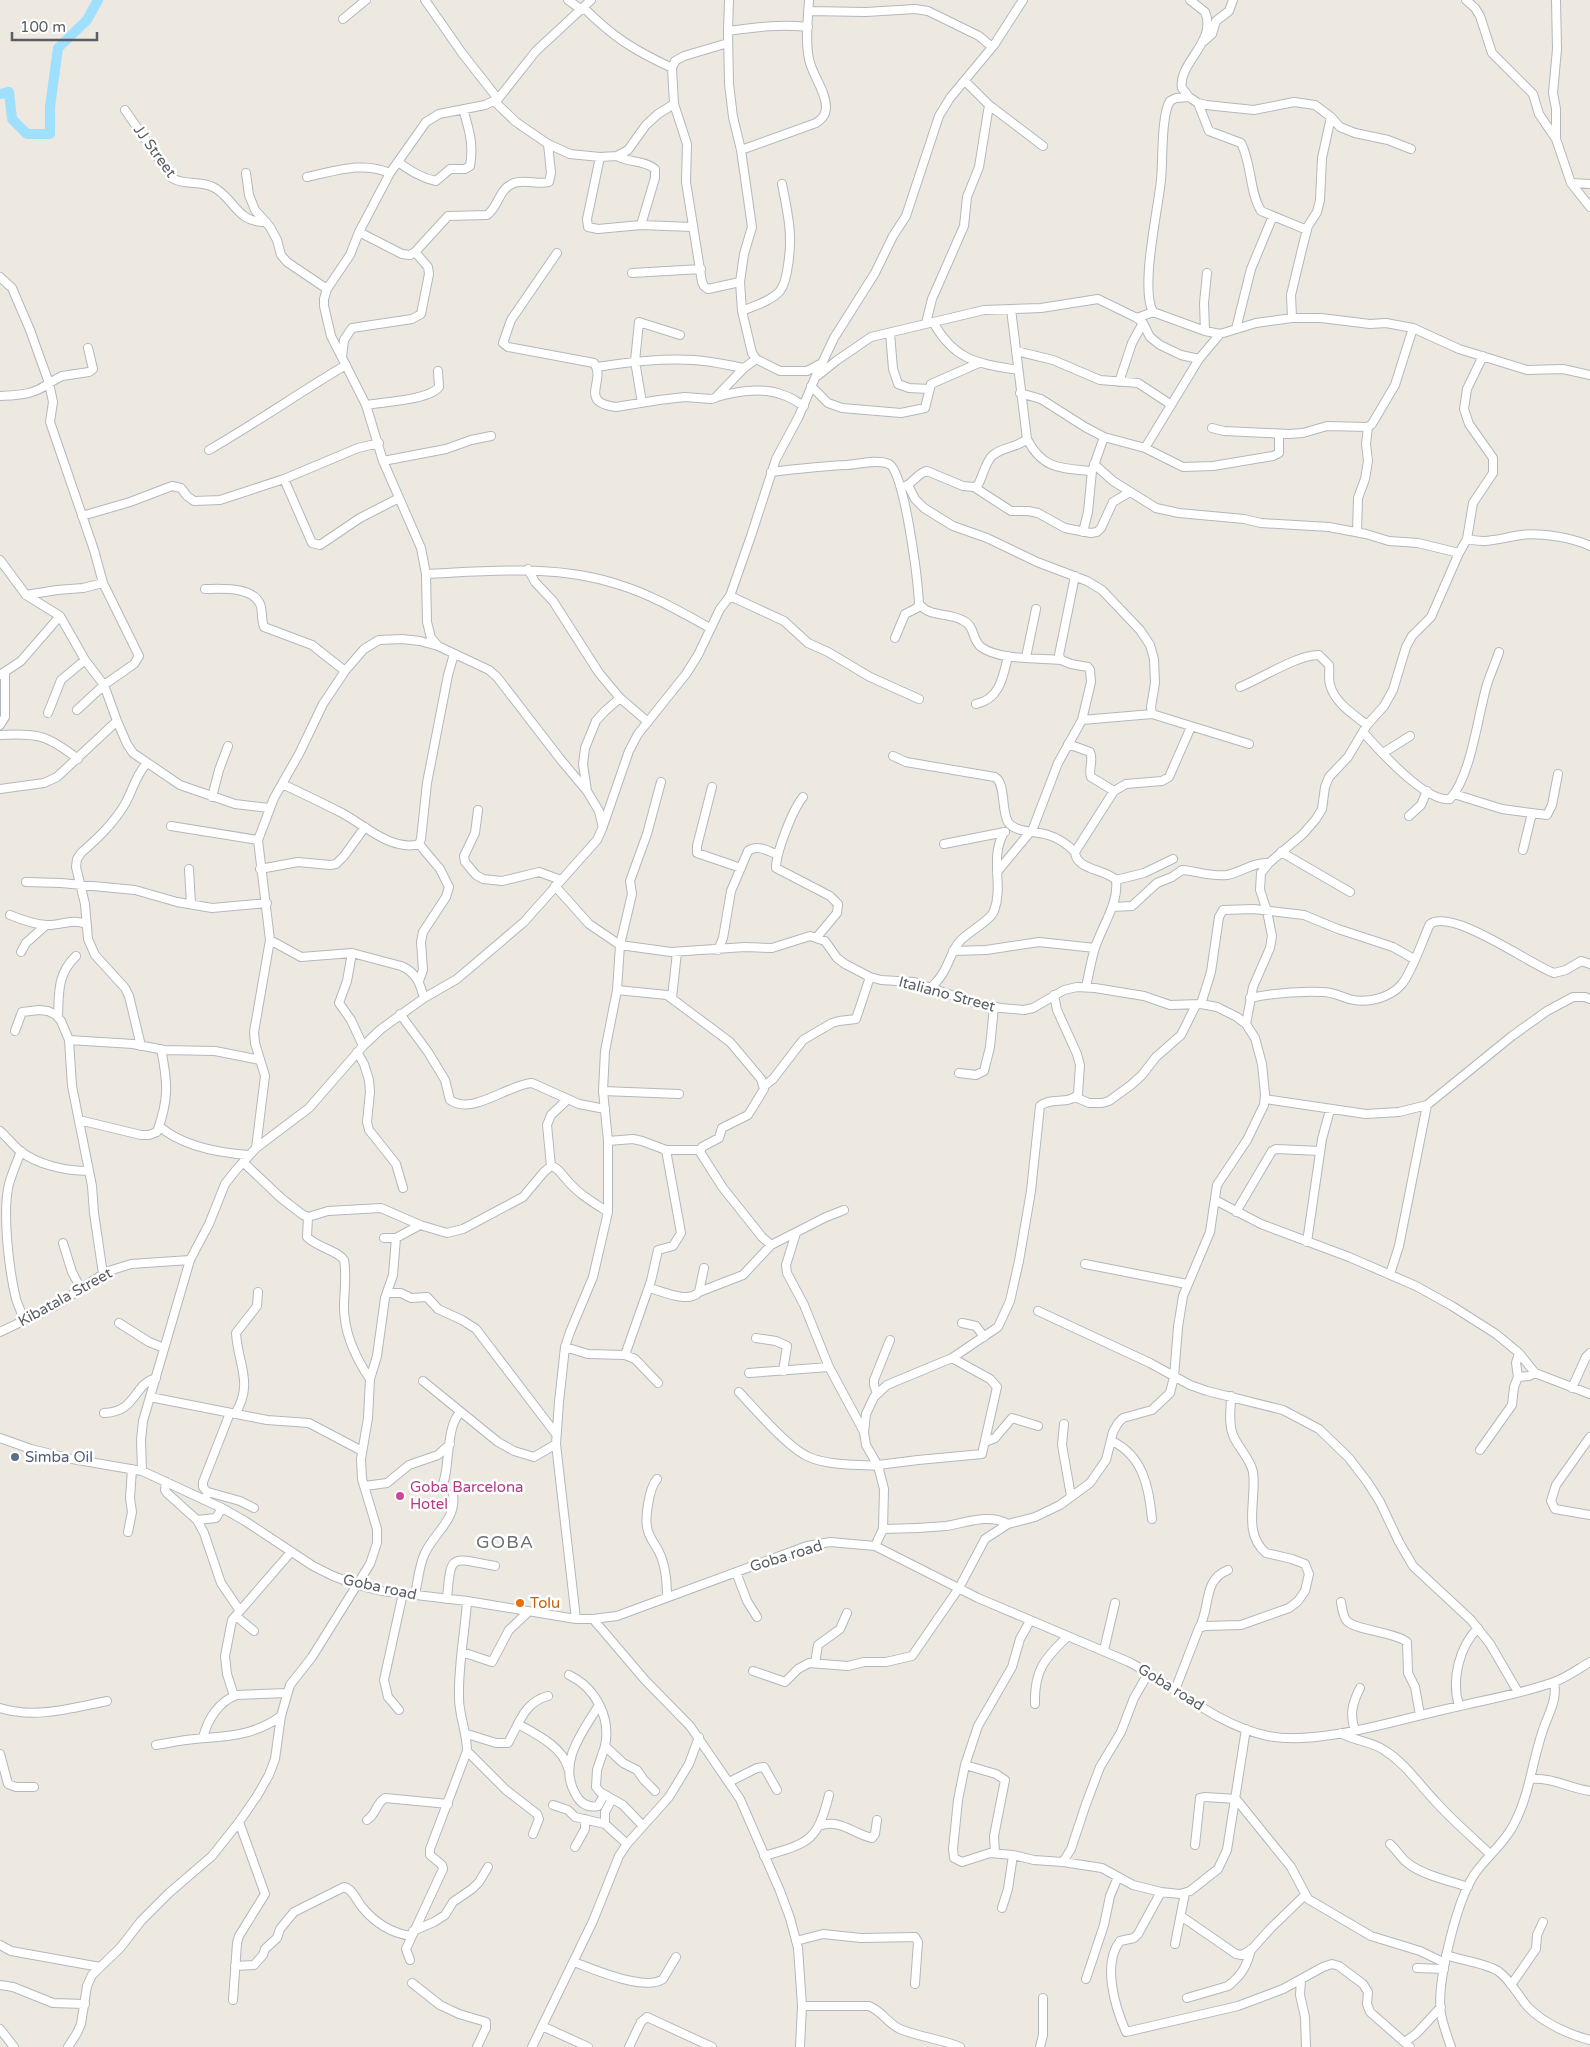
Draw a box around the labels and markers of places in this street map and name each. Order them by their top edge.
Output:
place label: Simba Oil [25,1448,93,1466]
marker: Simba Oil [9,1451,21,1463]
place label: Goba Barcelona Hotel [410,1478,523,1513]
marker: Goba Barcelona Hotel [394,1490,406,1502]
place label: Tolu [530,1594,560,1612]
marker: Tolu [514,1597,526,1609]

